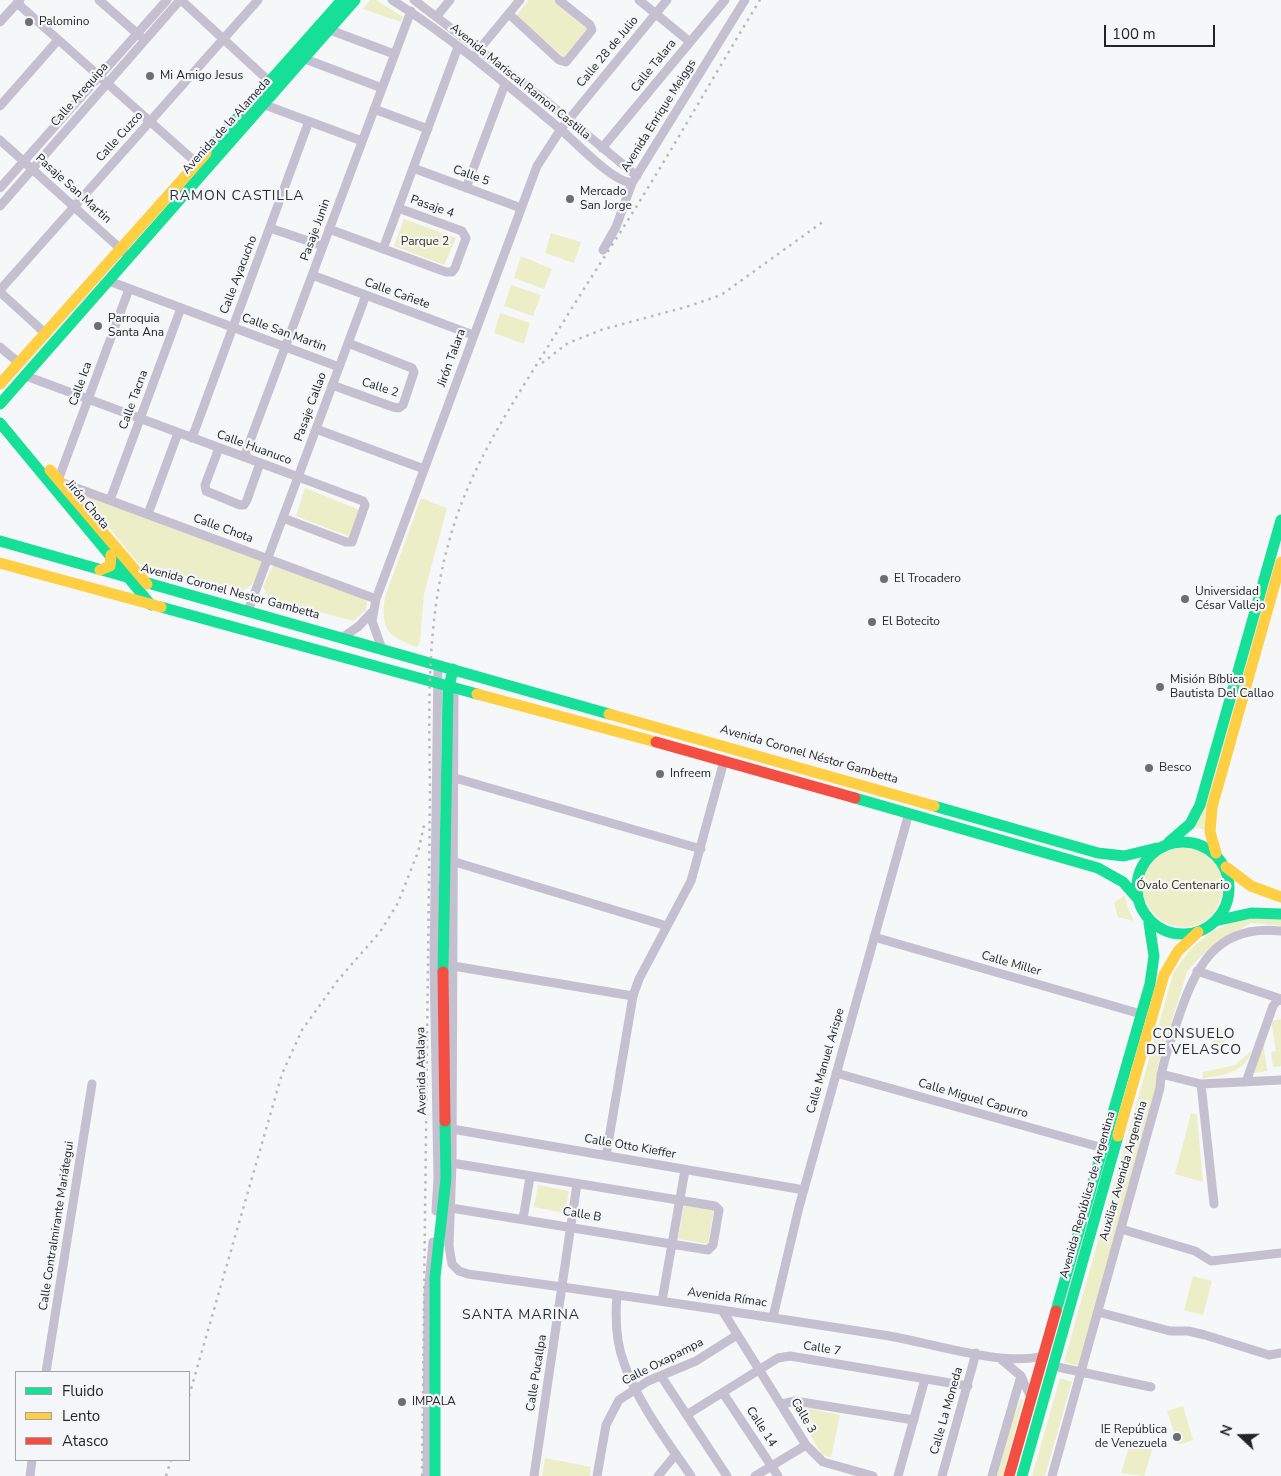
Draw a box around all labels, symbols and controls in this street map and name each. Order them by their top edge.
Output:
street label: Calle 28 de Julio [574,14,642,90]
place label: Palomino [39,15,89,29]
scale bar [1106,15,1217,47]
marker: Palomino [23,16,35,28]
street label: Avenida Mariscal Ramon Castilla [447,21,593,143]
text: 100 m [1112,24,1156,44]
street label: Calle Talara [628,37,680,95]
street label: Avenida Enrique Meiggs [618,57,700,175]
street label: Calle Arequipa [48,60,112,130]
place label: Mi Amigo Jesus [160,69,243,83]
marker: Mi Amigo Jesus [144,70,156,82]
street label: Avenida de la Alameda [180,75,274,177]
street label: Calle Cuzco [94,109,146,165]
street label: Pasaje San Martin [32,151,114,227]
street label: Calle 5 [451,163,491,189]
place label: Mercado San Jorge [580,185,632,213]
district label: RAMON CASTILLA [168,189,306,205]
street label: Pasaje 4 [408,193,456,221]
marker: Mercado San Jorge [564,193,576,205]
street label: Pasaje Junin [298,197,334,263]
street label: Calle Ayacucho [217,234,261,316]
park label: Parque 2 [401,235,449,249]
street label: Calle Cañete [362,275,432,313]
street label: Calle San Martin [240,311,328,355]
place label: Parroquia Santa Ana [108,312,164,340]
marker: Parroquia Santa Ana [92,320,104,332]
street label: Jirón Talara [435,327,469,389]
street label: Calle Ica [66,360,96,408]
street label: Calle Tacna [117,368,151,432]
street label: Pasaje Callao [292,370,330,444]
street label: Calle 2 [360,375,400,401]
street label: Calle Huanuco [215,428,293,468]
street label: Jirón Chota [62,478,112,532]
street label: Calle Chota [191,511,255,547]
street label: Avenida Coronel Nestor Gambetta [139,561,321,623]
place label: El Trocadero [894,572,961,586]
marker: El Trocadero [878,573,890,585]
place label: Universidad César Vallejo [1195,585,1265,613]
marker: Universidad César Vallejo [1179,593,1191,605]
place label: El Botecito [882,615,940,629]
marker: El Botecito [866,616,878,628]
place label: Misión Bíblica Bautista Del Callao [1170,673,1274,701]
marker: Misión Bíblica Bautista Del Callao [1154,681,1166,693]
street label: Avenida Coronel Néstor Gambetta [718,723,900,787]
place label: Besco [1159,761,1191,775]
marker: Besco [1143,762,1155,774]
place label: Infreem [670,767,711,781]
marker: Infreem [654,768,666,780]
park label: Óvalo Centenario [1136,879,1230,893]
street label: Calle Miller [979,949,1043,979]
street label: Calle Manuel Arispe [804,1007,848,1115]
street label: Avenida Atalaya [414,1027,430,1115]
district label: CONSUELO DE VELASCO [1145,1027,1243,1060]
street label: Calle Miguel Capurro [916,1076,1030,1122]
street label: Auxiliar Avenida Argentina [1097,1099,1151,1243]
street label: Avenida República de Argentina [1057,1110,1119,1280]
street label: Calle Otto Kieffer [583,1132,677,1162]
street label: Calle Contralmirante Mariátegui [36,1140,78,1312]
street label: Calle B [562,1205,602,1225]
street label: Avenida Rímac [686,1285,768,1311]
district label: SANTA MARINA [460,1308,582,1324]
street label: Calle Pucallpa [524,1334,550,1412]
street label: Calle Oxapampa [620,1335,706,1389]
street label: Calle 7 [802,1339,842,1359]
street label: Calle La Moneda [928,1366,966,1456]
legend [15,1371,190,1461]
text: Fluido [62,1381,104,1401]
place label: IMPALA [412,1395,456,1409]
marker: IMPALA [396,1396,408,1408]
street label: Calle 3 [787,1396,819,1436]
street label: Calle 14 [743,1404,779,1450]
text: Lento [62,1406,100,1426]
north arrow [1216,1411,1266,1461]
text: N [1216,1422,1237,1439]
place label: IE República de Venezuela [1095,1423,1167,1451]
text: Atasco [62,1431,108,1451]
marker: IE República de Venezuela [1171,1431,1183,1443]

